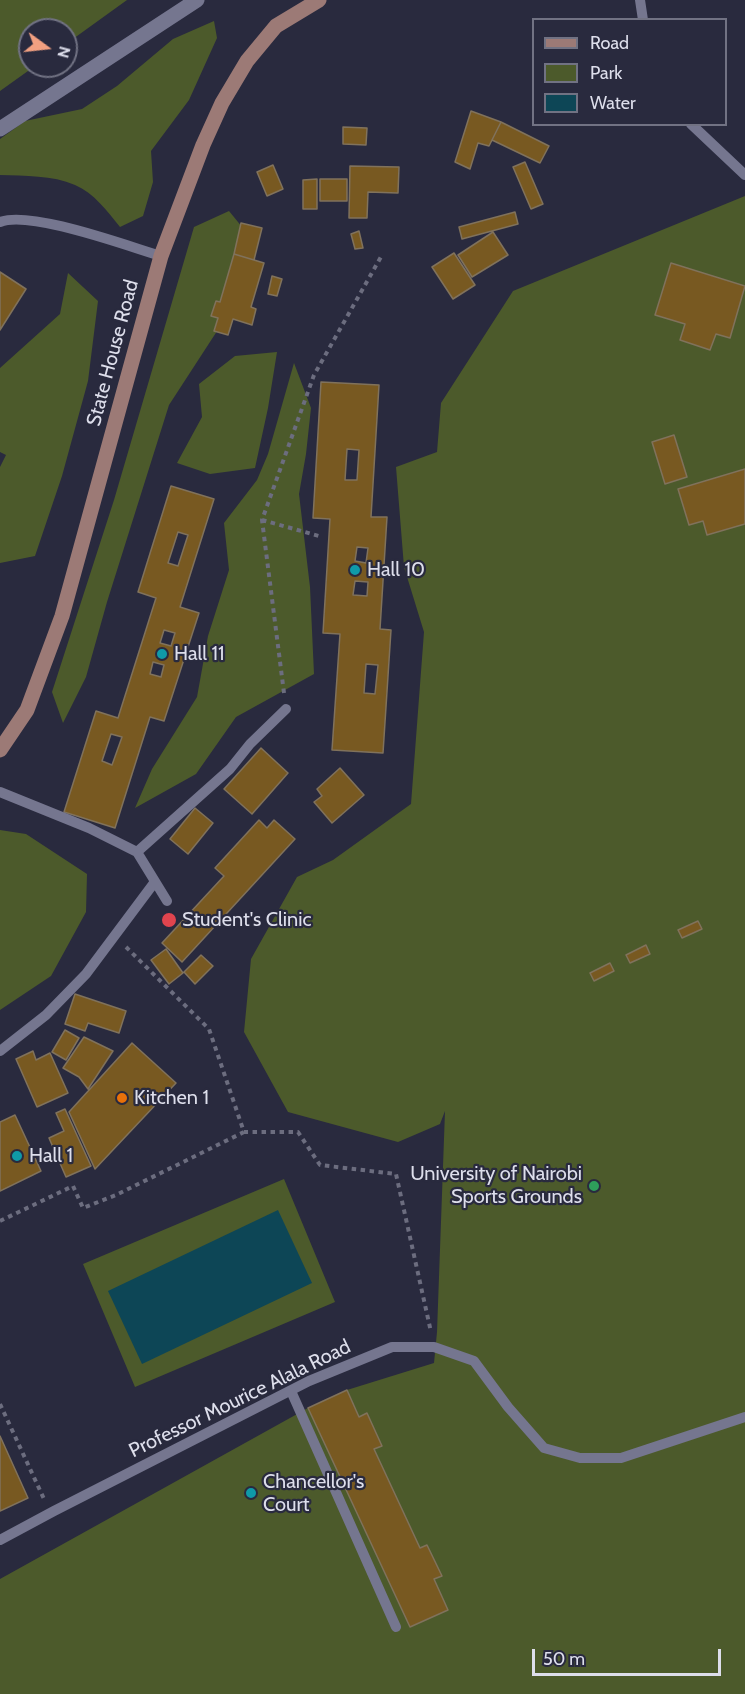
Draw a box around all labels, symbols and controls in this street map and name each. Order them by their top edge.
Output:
north arrow [18,18,78,78]
legend [532,18,727,126]
text: Road [590,32,629,54]
text: N [53,44,75,60]
text: Park [590,62,622,84]
text: Water [590,92,636,114]
street label: State House Road [82,277,144,429]
place label: Hall 10 [367,558,425,582]
marker: Hall 10 [348,563,362,577]
place label: Hall 11 [174,642,224,666]
marker: Hall 11 [155,647,169,661]
place label: Student's Clinic [182,908,311,932]
marker: Student's Clinic [160,911,178,929]
place label: Kitchen 1 [134,1086,209,1110]
marker: Kitchen 1 [115,1091,129,1105]
place label: Hall 1 [29,1144,73,1168]
marker: Hall 1 [10,1149,24,1163]
place label: University of Nairobi Sports Grounds [410,1162,582,1209]
marker: University of Nairobi Sports Grounds [587,1179,601,1193]
street label: Professor Mourice Alala Road [125,1335,355,1463]
place label: Chancellor's Court [263,1470,364,1517]
marker: Chancellor's Court [244,1486,258,1500]
scale bar [535,1637,724,1675]
text: 50 m [543,1648,585,1670]

